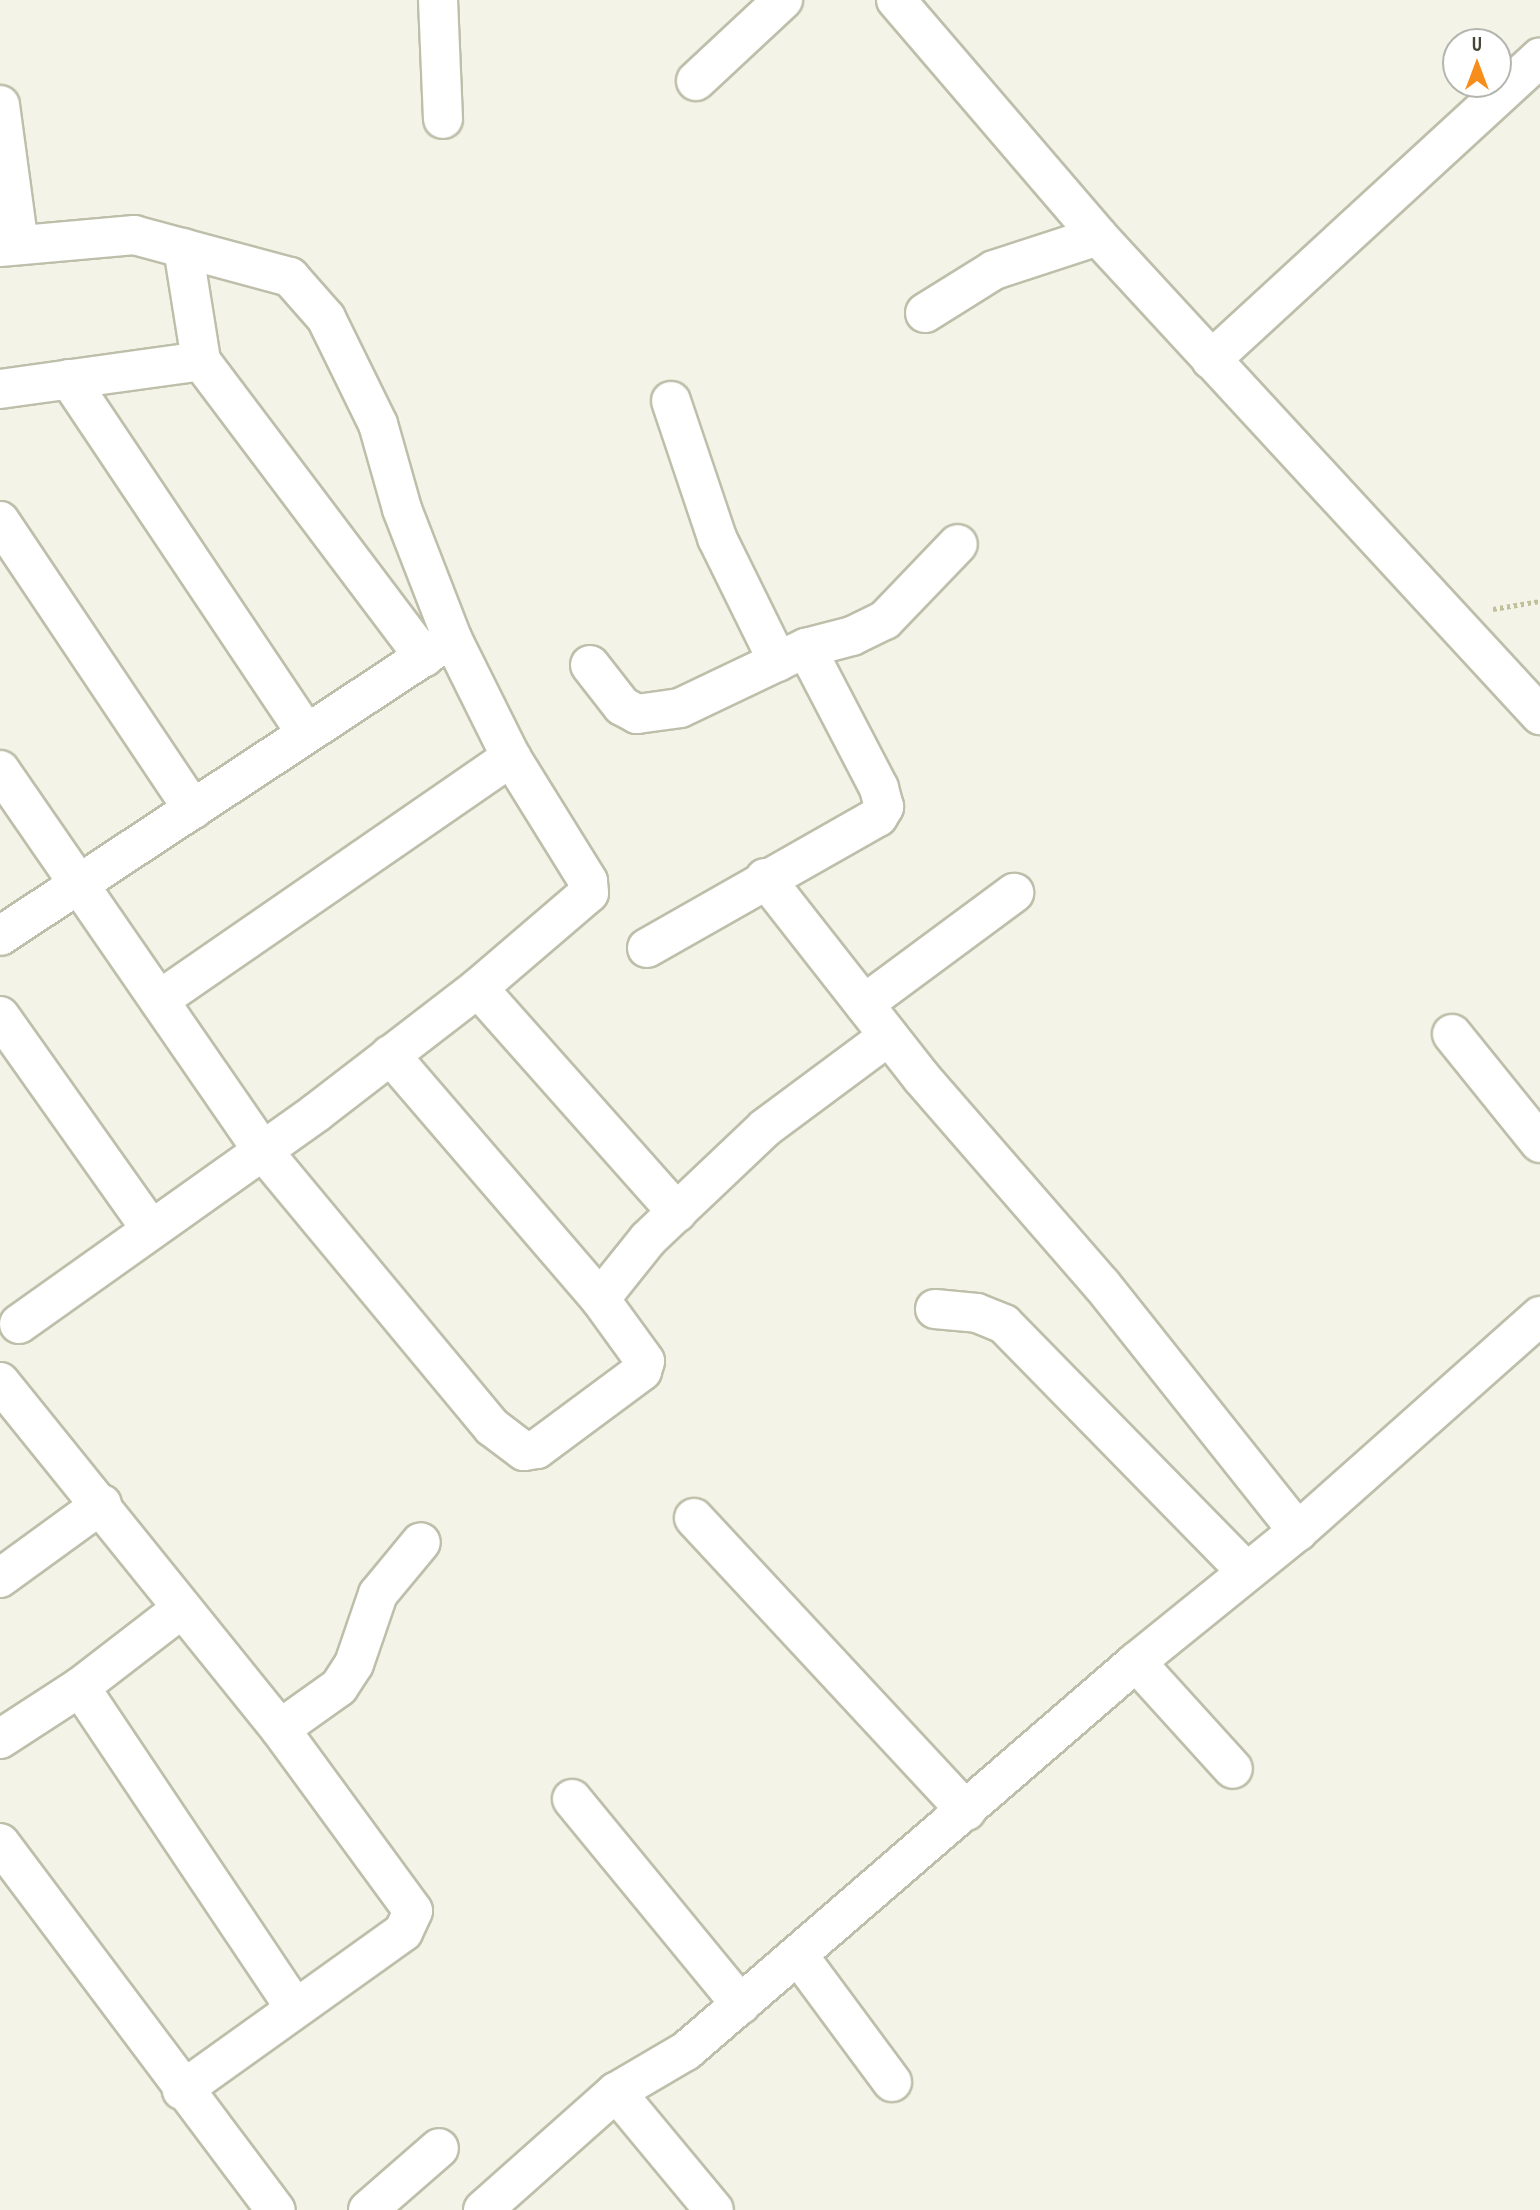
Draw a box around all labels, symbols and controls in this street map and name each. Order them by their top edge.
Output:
north arrow [1442,28,1512,98]
text: U [1472,32,1482,56]

